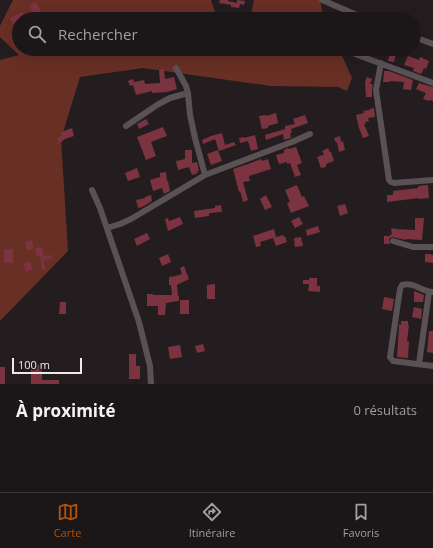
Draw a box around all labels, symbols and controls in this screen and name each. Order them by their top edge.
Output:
search box [12,12,421,56]
icon: search [26,23,48,45]
text: Rechercher [58,24,138,44]
scale bar [12,356,82,375]
text: 100 m [18,357,50,372]
text: À proximité [16,399,115,422]
text: 0 résultats [353,401,417,419]
tab: Carte [54,501,81,540]
tab: Itinéraire [189,501,235,540]
tab: Favoris [343,501,379,540]

